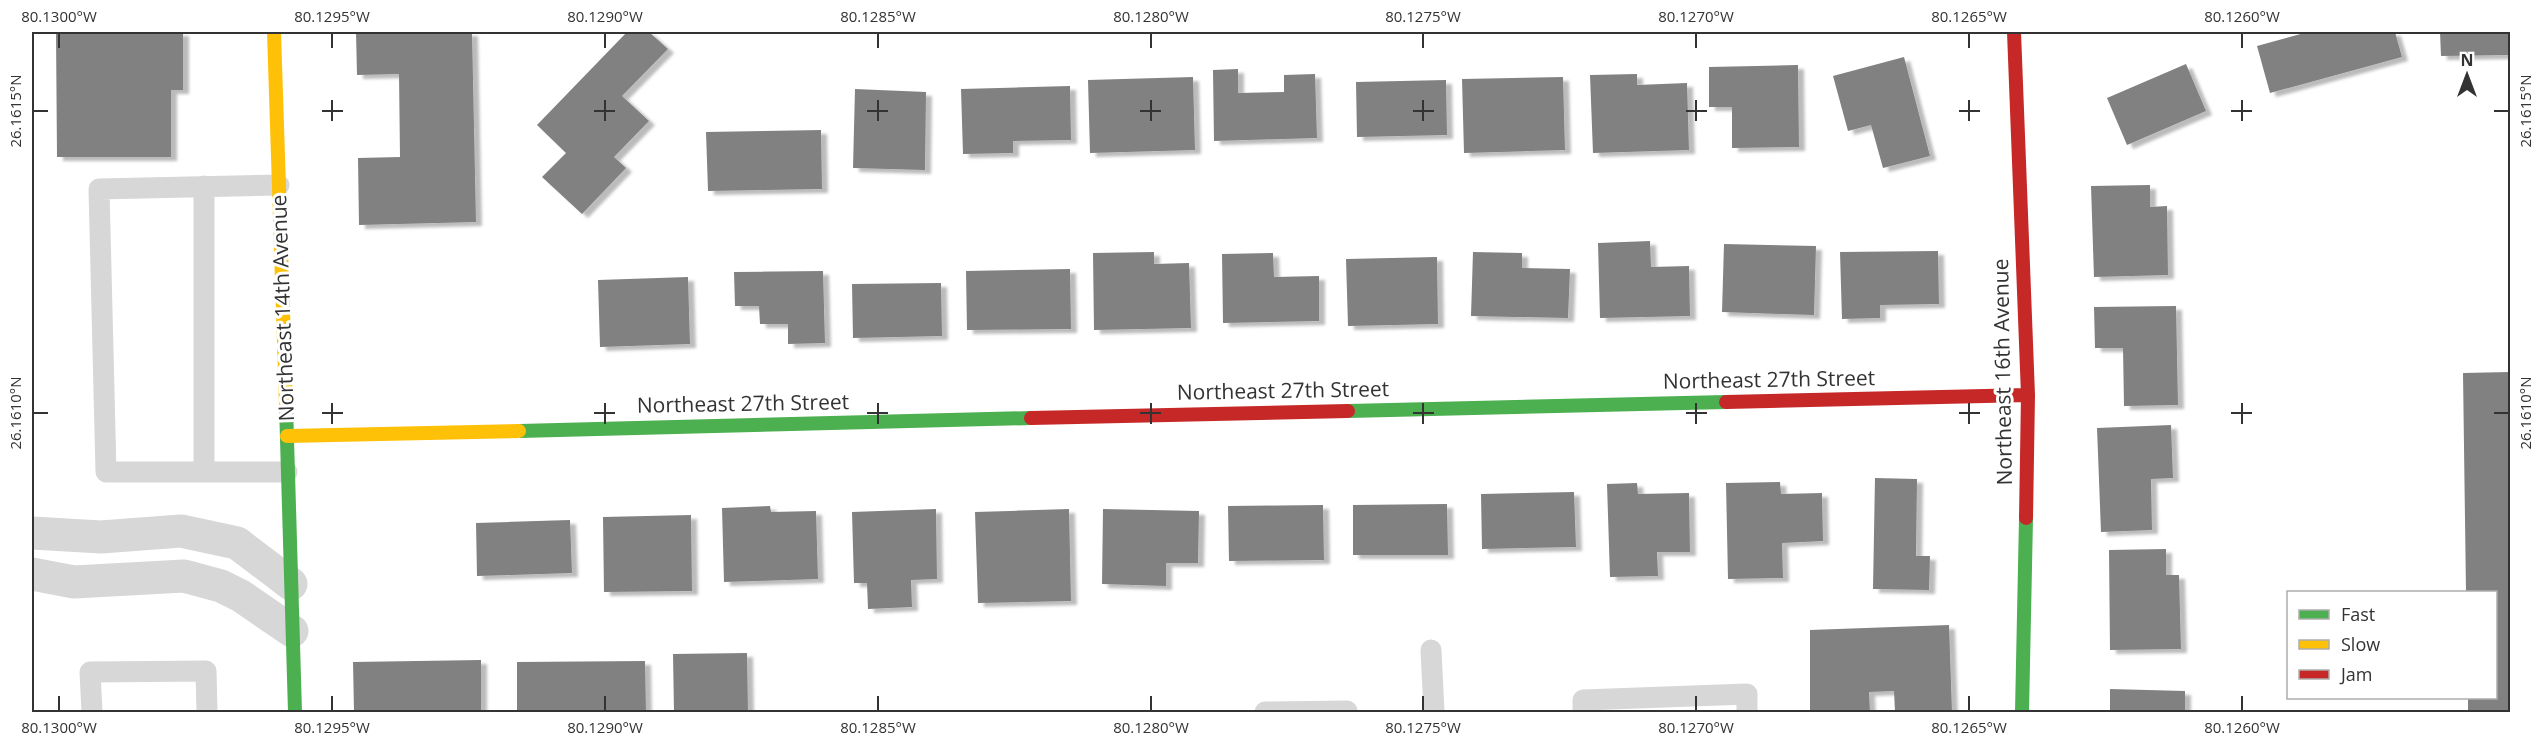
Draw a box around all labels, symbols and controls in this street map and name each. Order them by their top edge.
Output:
text: 80.1300°W [21,6,97,26]
text: 80.1295°W [294,6,370,26]
text: 80.1290°W [567,6,643,26]
text: 80.1285°W [840,6,916,26]
text: 80.1280°W [1113,6,1189,26]
text: 80.1275°W [1385,6,1461,26]
text: 80.1270°W [1658,6,1734,26]
text: 80.1265°W [1931,6,2007,26]
text: 80.1260°W [2204,6,2280,26]
north arrow [2437,45,2497,105]
text: N [2460,49,2474,71]
text: 26.1615°N [5,74,25,148]
text: 26.1615°N [2515,74,2535,148]
street label: Northeast 14th Avenue [264,194,300,422]
street label: Northeast 16th Avenue [1986,258,2018,486]
street label: Northeast 27th Street [1663,363,1875,395]
street label: Northeast 27th Street [1177,374,1389,406]
text: 26.1610°N [5,376,25,450]
text: 26.1610°N [2515,376,2535,450]
street label: Northeast 27th Street [637,387,849,419]
legend [2287,591,2497,699]
text: Fast [2341,602,2375,626]
text: Slow [2341,632,2380,656]
text: Jam [2339,662,2373,686]
text: 80.1300°W [21,717,97,737]
text: 80.1295°W [294,717,370,737]
text: 80.1290°W [567,717,643,737]
text: 80.1285°W [840,717,916,737]
text: 80.1280°W [1113,717,1189,737]
text: 80.1275°W [1385,717,1461,737]
text: 80.1270°W [1658,717,1734,737]
text: 80.1265°W [1931,717,2007,737]
text: 80.1260°W [2204,717,2280,737]

